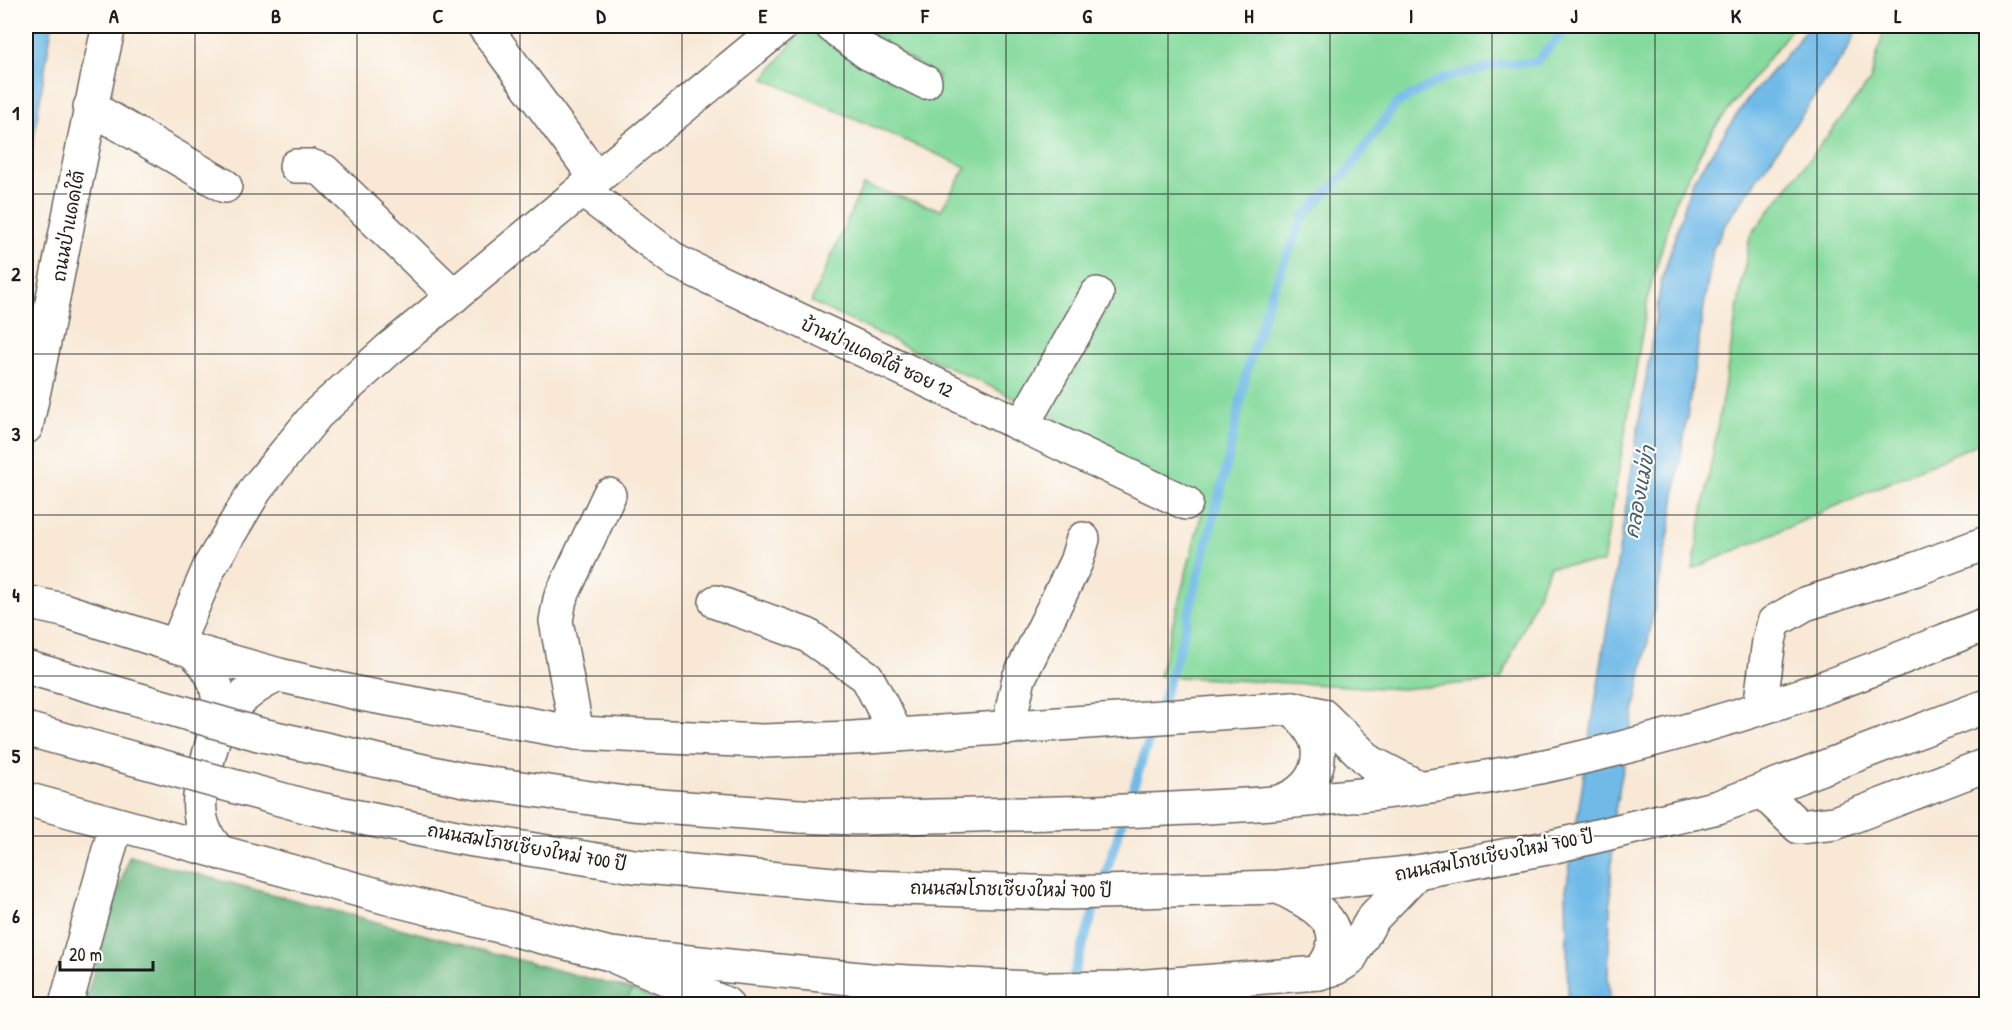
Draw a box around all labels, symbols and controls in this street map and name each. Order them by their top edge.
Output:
text: A [109,2,119,29]
text: B [271,2,281,29]
text: C [433,2,444,29]
text: D [596,2,606,29]
text: E [759,2,768,29]
text: F [920,2,930,29]
text: G [1082,2,1092,29]
text: H [1244,2,1254,29]
text: I [1409,2,1413,29]
text: J [1570,2,1578,29]
text: K [1731,2,1742,29]
text: L [1894,2,1902,29]
text: 1 [12,99,20,126]
street label: ถนนป่าแดดใต้ [46,168,90,284]
text: 2 [11,260,21,287]
street label: บ้านป่าแดดใต้ ซอย 12 [797,311,957,403]
text: 3 [12,420,21,447]
water label: คลองแม่ข่า [1617,442,1661,540]
text: 4 [12,581,20,608]
text: 5 [12,742,21,769]
street label: ถนนสมโภชเชียงใหม่ 700 ปี [425,817,629,877]
street label: ถนนสมโภชเชียงใหม่ 700 ปี [1393,823,1595,887]
street label: ถนนสมโภชเชียงใหม่ 700 ปี [910,875,1112,903]
text: 6 [12,902,20,929]
scale bar [60,934,153,972]
text: 20 m [69,942,102,967]

